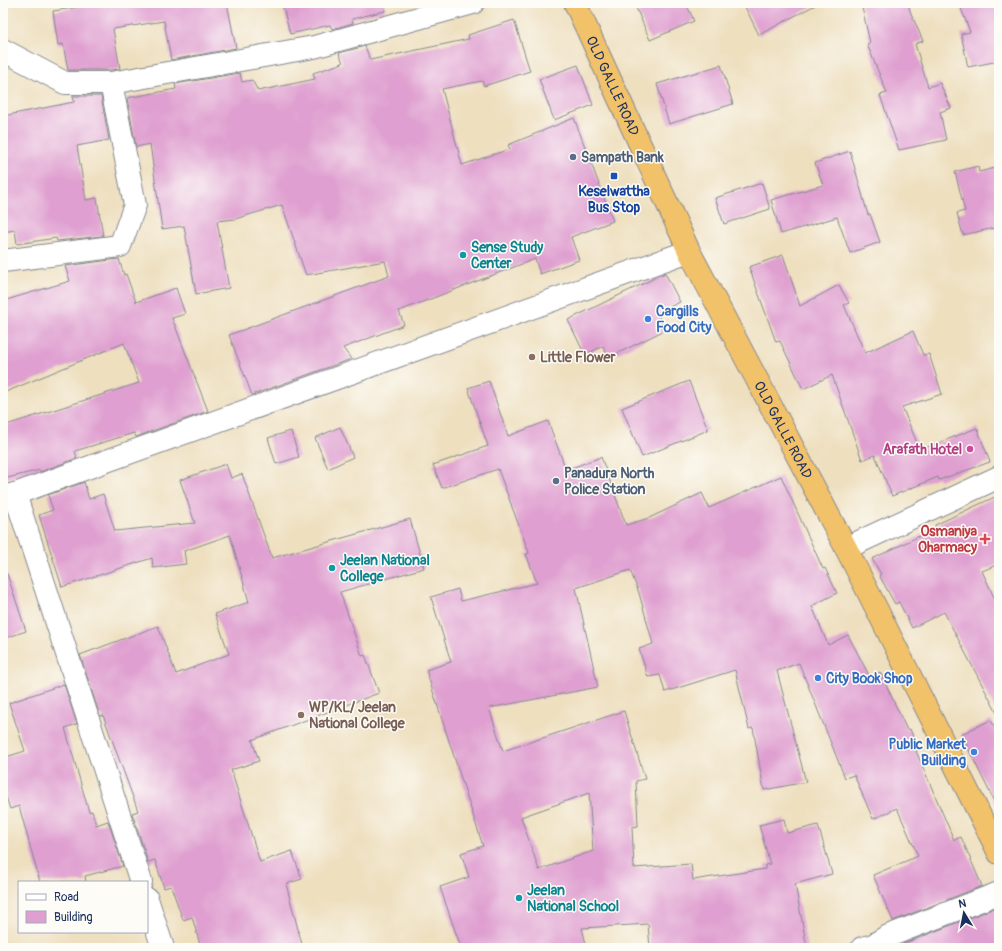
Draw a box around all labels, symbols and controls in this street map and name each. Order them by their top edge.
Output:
street label: OLD GALLE ROAD [582,33,643,139]
place label: Sampath Bank [581,149,664,166]
marker: Sampath Bank [568,152,578,162]
marker: Keselwattha Bus Stop [609,171,619,181]
place label: Keselwattha Bus Stop [578,183,650,216]
place label: Sense Study Center [471,239,543,272]
marker: Sense Study Center [458,250,468,260]
place label: Cargills Food City [656,303,711,336]
marker: Cargills Food City [643,314,653,324]
place label: Little Flower [540,349,616,366]
marker: Little Flower [527,352,537,362]
street label: OLD GALLE ROAD [750,378,816,482]
place label: Arafath Hotel [883,441,962,458]
marker: Arafath Hotel [965,444,975,454]
place label: Panadura North Police Station [564,465,655,498]
marker: Panadura North Police Station [551,476,561,486]
place label: Osmaniya Oharmacy [918,523,977,556]
marker: Osmaniya Oharmacy [980,534,990,544]
place label: Jeelan National College [340,552,430,585]
marker: Jeelan National College [327,563,337,573]
place label: City Book Shop [826,670,913,687]
marker: City Book Shop [813,673,823,683]
place label: WP/KL/ Jeelan National College [309,699,406,732]
marker: WP/KL/ Jeelan National College [296,710,306,720]
place label: Public Market Building [888,736,966,769]
marker: Public Market Building [969,747,979,757]
legend [18,881,148,933]
place label: Jeelan National School [527,882,619,915]
text: Road [54,890,79,905]
marker: Jeelan National School [514,893,524,903]
north arrow [944,893,984,933]
text: N [958,896,968,911]
text: Building [54,910,93,925]

